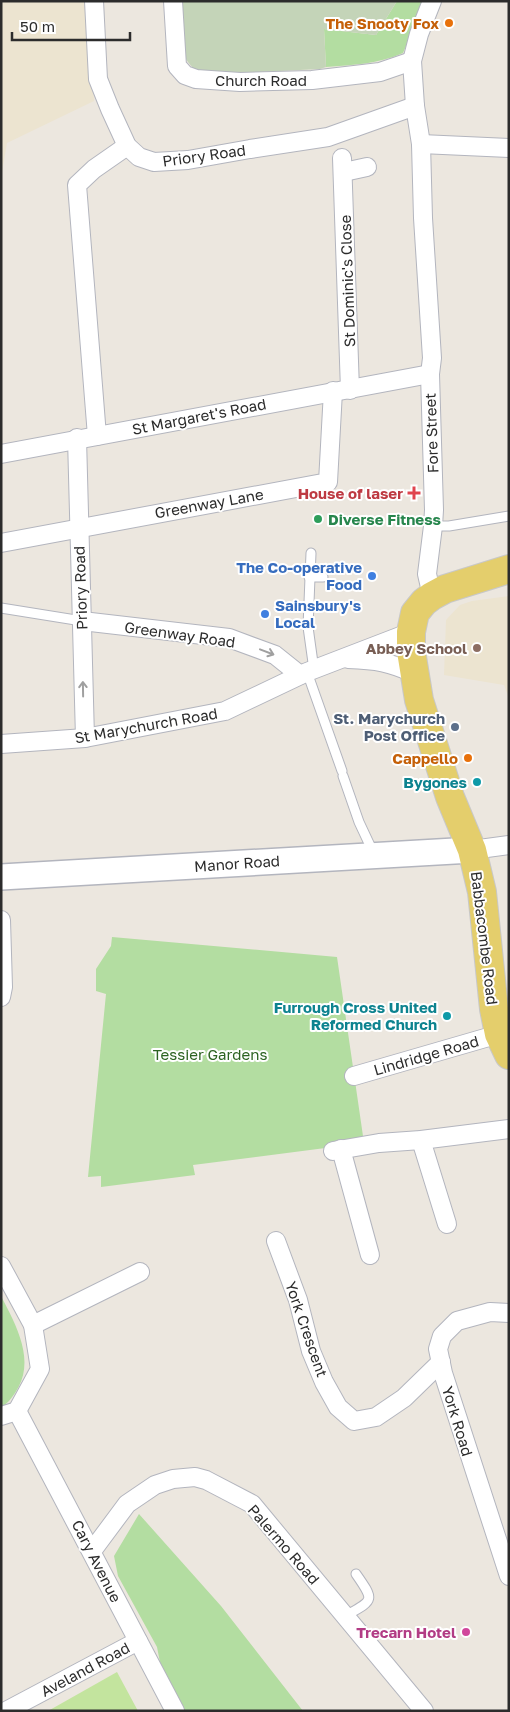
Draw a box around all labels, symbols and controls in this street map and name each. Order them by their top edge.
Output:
scale bar [12,10,130,42]
place label: The Snooty Fox [325,14,439,32]
text: 50 m [20,17,55,35]
marker: The Snooty Fox [443,17,455,29]
street label: Church Road [215,71,307,89]
street label: Priory Road [161,140,247,170]
street label: St Dominic's Close [336,214,358,348]
street label: Fore Street [421,393,441,473]
street label: St Margaret's Road [130,394,268,438]
place label: House of laser [298,484,403,502]
street label: Greenway Lane [153,485,265,521]
marker: House of laser [407,486,421,500]
place label: Diverse Fitness [328,510,441,528]
marker: Diverse Fitness [312,513,324,525]
street label: Priory Road [70,546,90,630]
place label: The Co-operative Food [236,558,362,593]
marker: The Co-operative Food [366,570,378,582]
place label: Sainsbury's Local [275,596,361,631]
marker: Sainsbury's Local [259,608,271,620]
street label: Greenway Road [123,617,237,651]
place label: Abbey School [366,639,467,657]
marker: Abbey School [471,642,483,654]
one-way arrow [259,648,274,657]
one-way arrow [79,681,88,697]
street label: St Marychurch Road [73,704,219,746]
place label: St. Marychurch Post Office [333,709,445,744]
marker: St. Marychurch Post Office [449,721,461,733]
place label: Cappello [392,749,458,767]
marker: Cappello [462,752,474,764]
place label: Bygones [403,773,467,791]
marker: Bygones [471,776,483,788]
street label: Manor Road [194,851,280,875]
street label: Babbacombe Road [468,870,502,1006]
place label: Furrough Cross United Reformed Church [274,998,437,1033]
marker: Furrough Cross United Reformed Church [441,1010,453,1022]
street label: Lindridge Road [371,1031,481,1079]
park label: Tessier Gardens [153,1045,267,1063]
street label: York Crescent [282,1279,332,1379]
street label: York Road [439,1384,477,1458]
street label: Palermo Road [244,1500,324,1588]
street label: Cary Avenue [69,1517,126,1605]
place label: Trecarn Hotel [356,1623,456,1641]
marker: Trecarn Hotel [460,1626,472,1638]
street label: Aveland Road [37,1638,133,1700]

